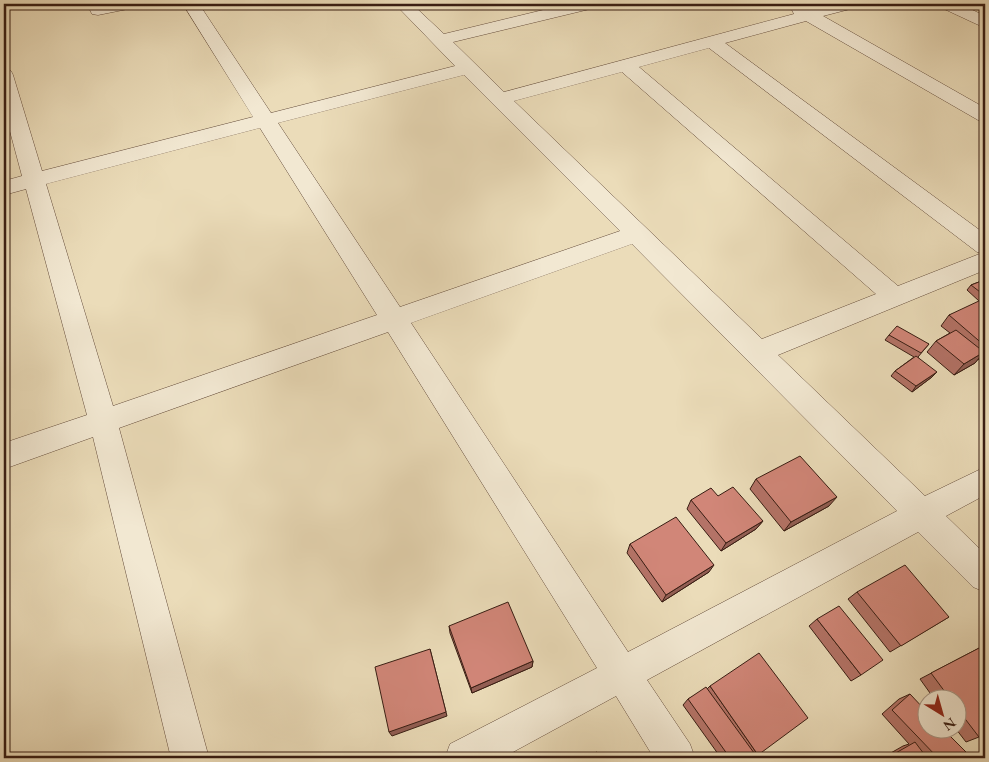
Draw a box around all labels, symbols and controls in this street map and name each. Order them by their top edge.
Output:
north arrow [916,690,966,740]
text: N [939,714,960,735]

